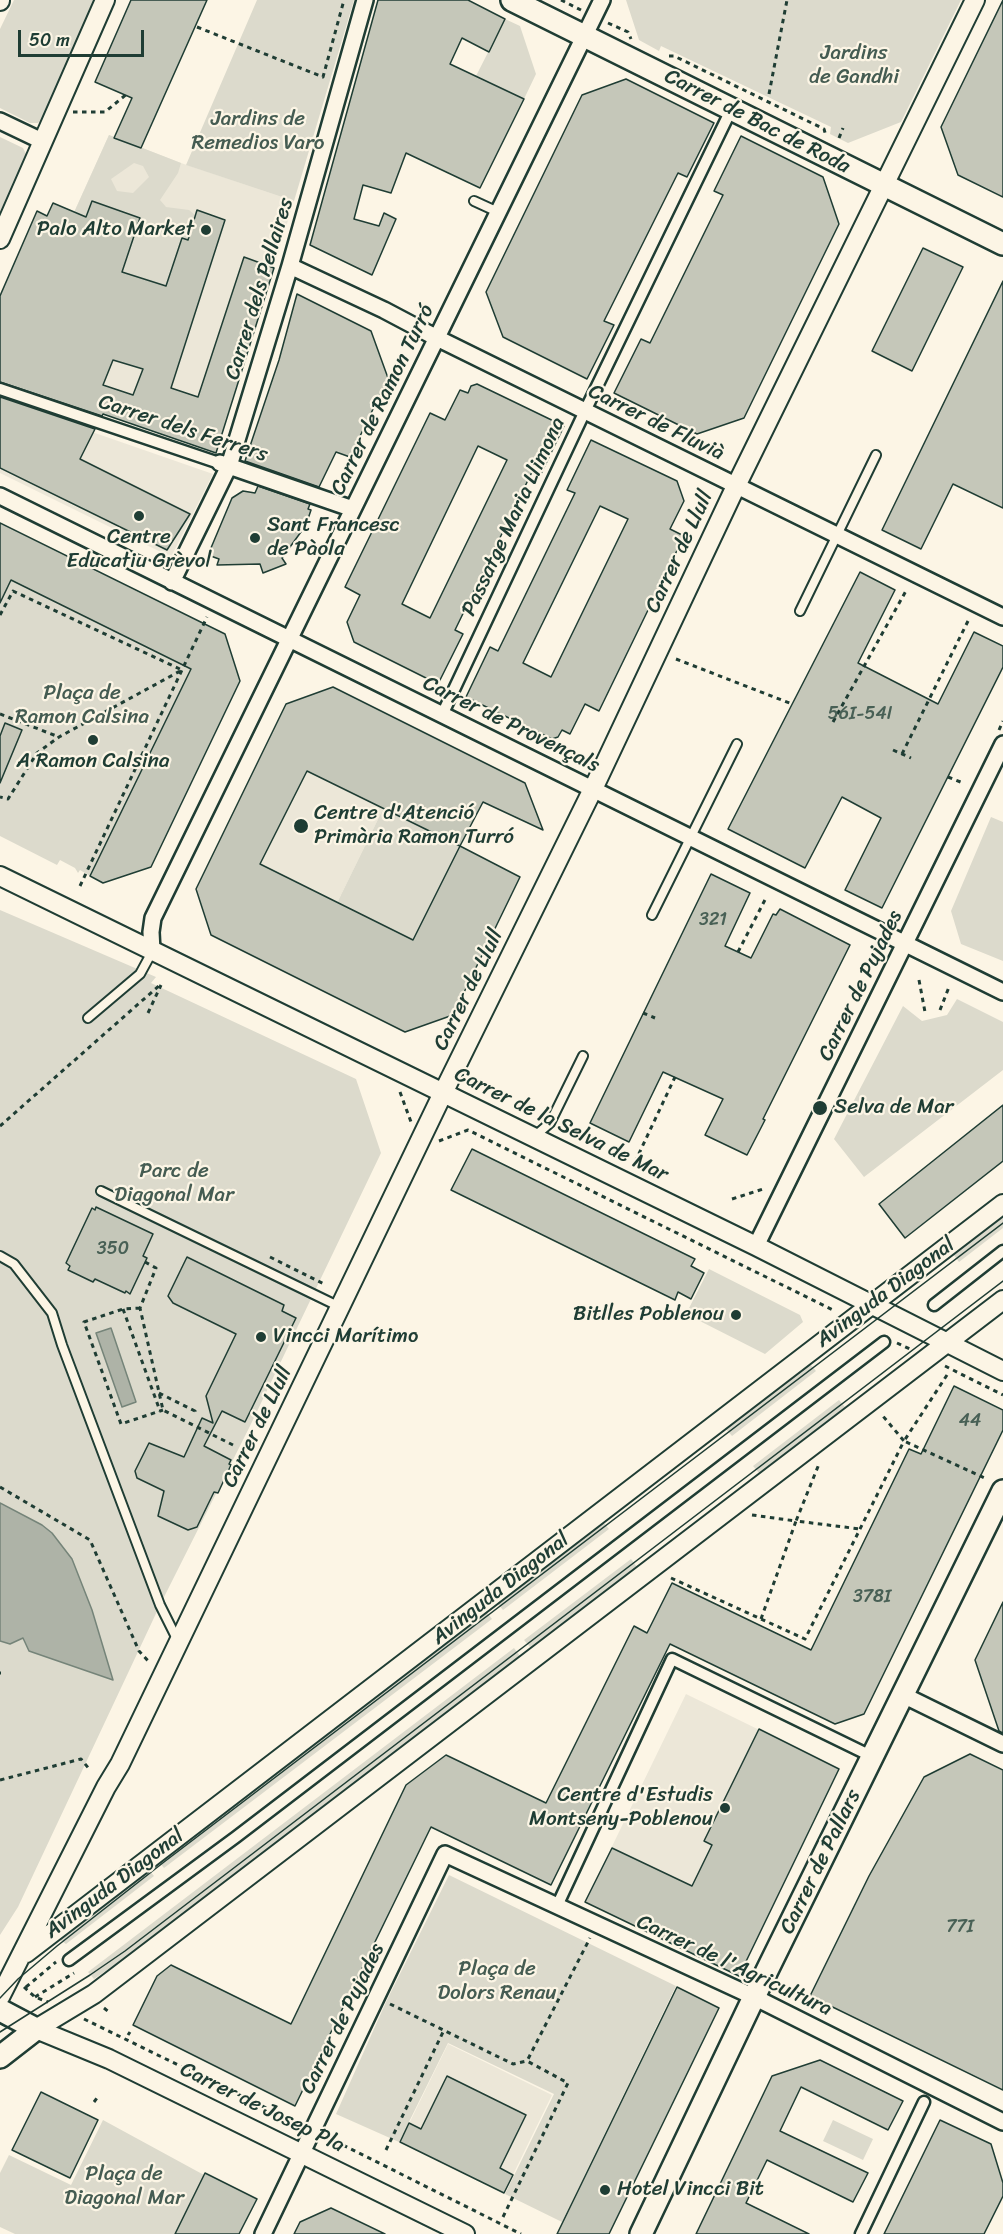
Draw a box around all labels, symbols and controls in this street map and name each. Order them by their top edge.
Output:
scale bar [21,18,147,56]
text: 50 m [29,24,70,56]
park label: Jardins de Gandhi [809,41,899,91]
street label: Carrer de Bac de Roda [660,64,854,180]
park label: Jardins de Remedios Varo [192,107,324,157]
street label: Carrer dels Pellaires [220,195,300,383]
place label: Palo Alto Market [37,217,194,243]
marker: Palo Alto Market [199,223,213,237]
street label: Carrer de Ramon Turró [326,301,440,499]
street label: Carrer de Fluvià [584,379,728,467]
street label: Carrer dels Ferrers [95,390,271,468]
street label: Passatge Maria Llimona [457,414,571,620]
street label: Carrer de Llull [641,487,719,617]
marker: Centre Educatiu Grèvol [132,509,146,523]
place label: Sant Francesc de Pàola [267,513,400,563]
place label: Centre Educatiu Grèvol [67,525,211,575]
marker: Sant Francesc de Pàola [248,531,262,545]
street label: Carrer de Provençals [418,671,604,779]
park label: Plaça de Ramon Calsina [15,681,149,731]
house number: 56I-54I [828,703,892,725]
marker: A Ramon Calsina [86,733,100,747]
place label: A Ramon Calsina [16,749,170,775]
place label: Centre d'Atenció Primària Ramon Turró [314,801,514,851]
marker: Centre d'Atenció Primària Ramon Turró [292,817,310,835]
street label: Carrer de Pujades [814,907,908,1065]
house number: 321 [699,909,727,931]
street label: Carrer de Llull [429,925,509,1055]
street label: Carrer de la Selva de Mar [450,1062,672,1188]
place label: Selva de Mar [834,1095,953,1121]
marker: Selva de Mar [811,1099,829,1117]
park label: Parc de Diagonal Mar [114,1159,234,1209]
street label: Avinguda Diagonal [812,1233,960,1353]
house number: 350 [97,1238,129,1260]
place label: Bitlles Poblenou [573,1302,724,1328]
marker: Bitlles Poblenou [729,1308,743,1322]
place label: Vincci Marítimo [273,1324,418,1350]
marker: Vincci Marítimo [254,1330,268,1344]
street label: Carrer de Llull [218,1362,298,1492]
house number: 44 [959,1410,981,1432]
street label: Avinguda Diagonal [427,1528,575,1650]
house number: 378I [853,1586,891,1608]
place label: Centre d'Estudis Montseny-Poblenou [529,1783,713,1833]
street label: Carrer de Pallars [775,1786,867,1938]
marker: Centre d'Estudis Montseny-Poblenou [718,1801,732,1815]
street label: Avinguda Diagonal [41,1824,189,1944]
street label: Carrer de l'Agricultura [632,1910,836,2022]
house number: 77I [946,1916,974,1938]
street label: Carrer de Pujades [296,1940,390,2098]
park label: Plaça de Dolors Renau [437,1957,557,2007]
street label: Carrer de Josep Pla [176,2057,348,2159]
park label: Plaça de Diagonal Mar [64,2162,184,2212]
place label: Hotel Vincci Bit [617,2177,764,2203]
marker: Hotel Vincci Bit [598,2183,612,2197]

